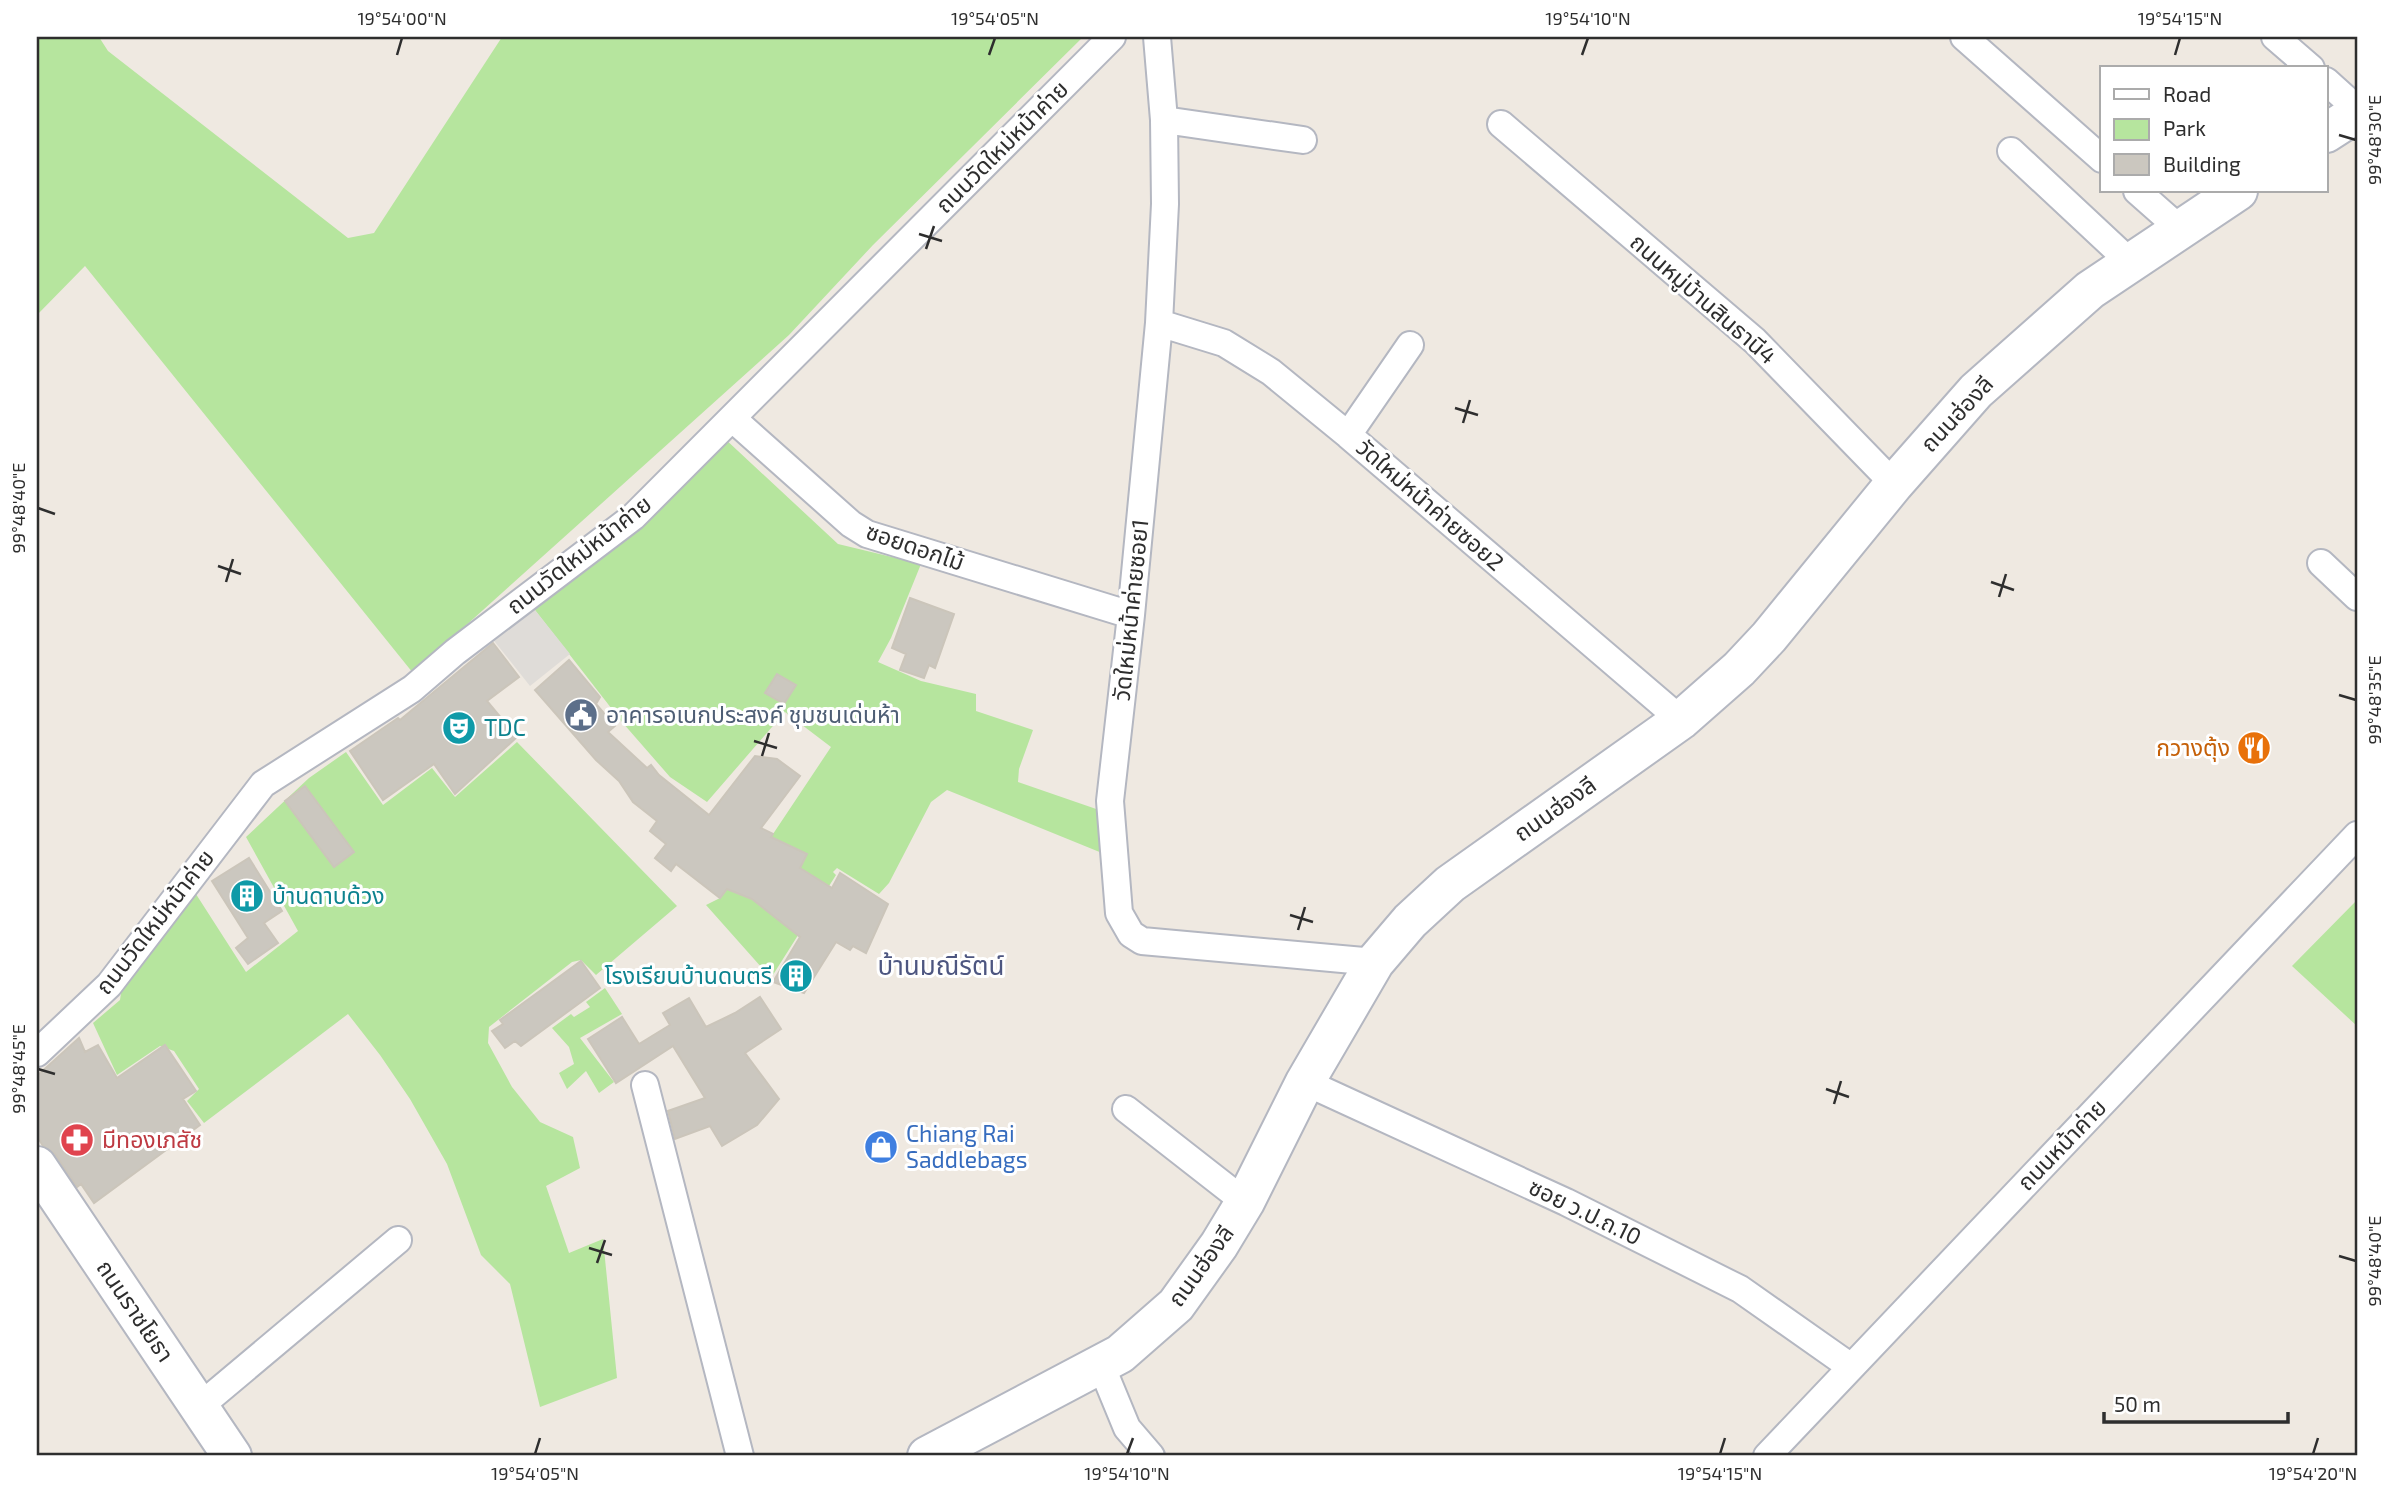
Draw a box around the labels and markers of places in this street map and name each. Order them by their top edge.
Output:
public building icon: อาคารอเนกประสงค์ ชุมชนเด่นห้า [562,696,600,734]
place label: อาคารอเนกประสงค์ ชุมชนเด่นห้า [606,700,900,729]
theatre icon: TDC [440,709,478,747]
place label: TDC [484,713,526,741]
restaurant icon: กวางตุ้ง [2235,729,2273,767]
place label: กวางตุ้ง [2156,733,2230,762]
building icon: บ้านดาบด้วง [228,877,266,915]
place label: บ้านดาบด้วง [272,881,385,909]
building icon: โรงเรียนบ้านดนตรี [777,957,815,995]
place label: โรงเรียนบ้านดนตรี [605,961,772,989]
place label: Chiang Rai Saddlebags [906,1119,1027,1173]
pharmacy icon: มีทองเภสัช [58,1121,96,1159]
place label: มีทองเภสัช [102,1125,202,1153]
shop icon: Chiang Rai Saddlebags [862,1128,900,1166]

